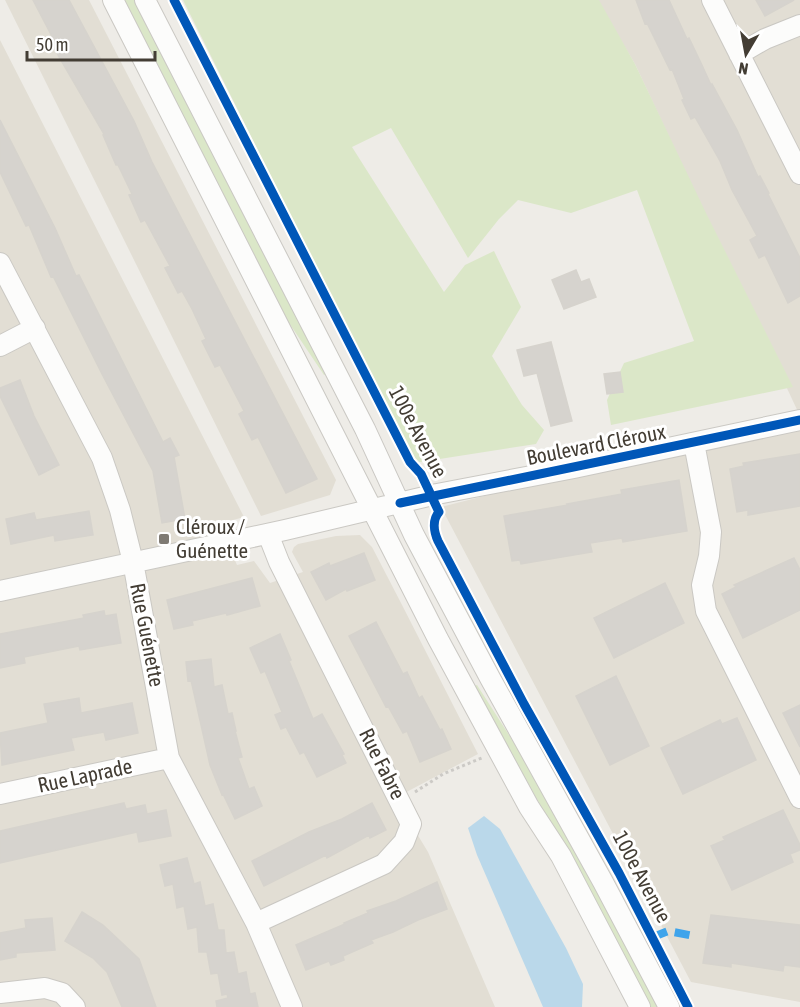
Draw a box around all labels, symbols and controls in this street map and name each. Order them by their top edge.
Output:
scale bar [27,24,154,62]
north arrow [716,24,776,84]
text: 50 m [36,34,68,55]
text: N [737,59,750,78]
street label: 100e Avenue [385,382,453,481]
street label: Boulevard Cléroux [524,419,668,469]
place label: Cléroux / Guénette [176,514,248,562]
marker: Cléroux / Guénette [157,532,171,546]
street label: Rue Guénette [126,581,170,689]
street label: Rue Fabre [355,724,411,803]
street label: Rue Laprade [35,753,134,797]
street label: 100e Avenue [609,827,677,926]

